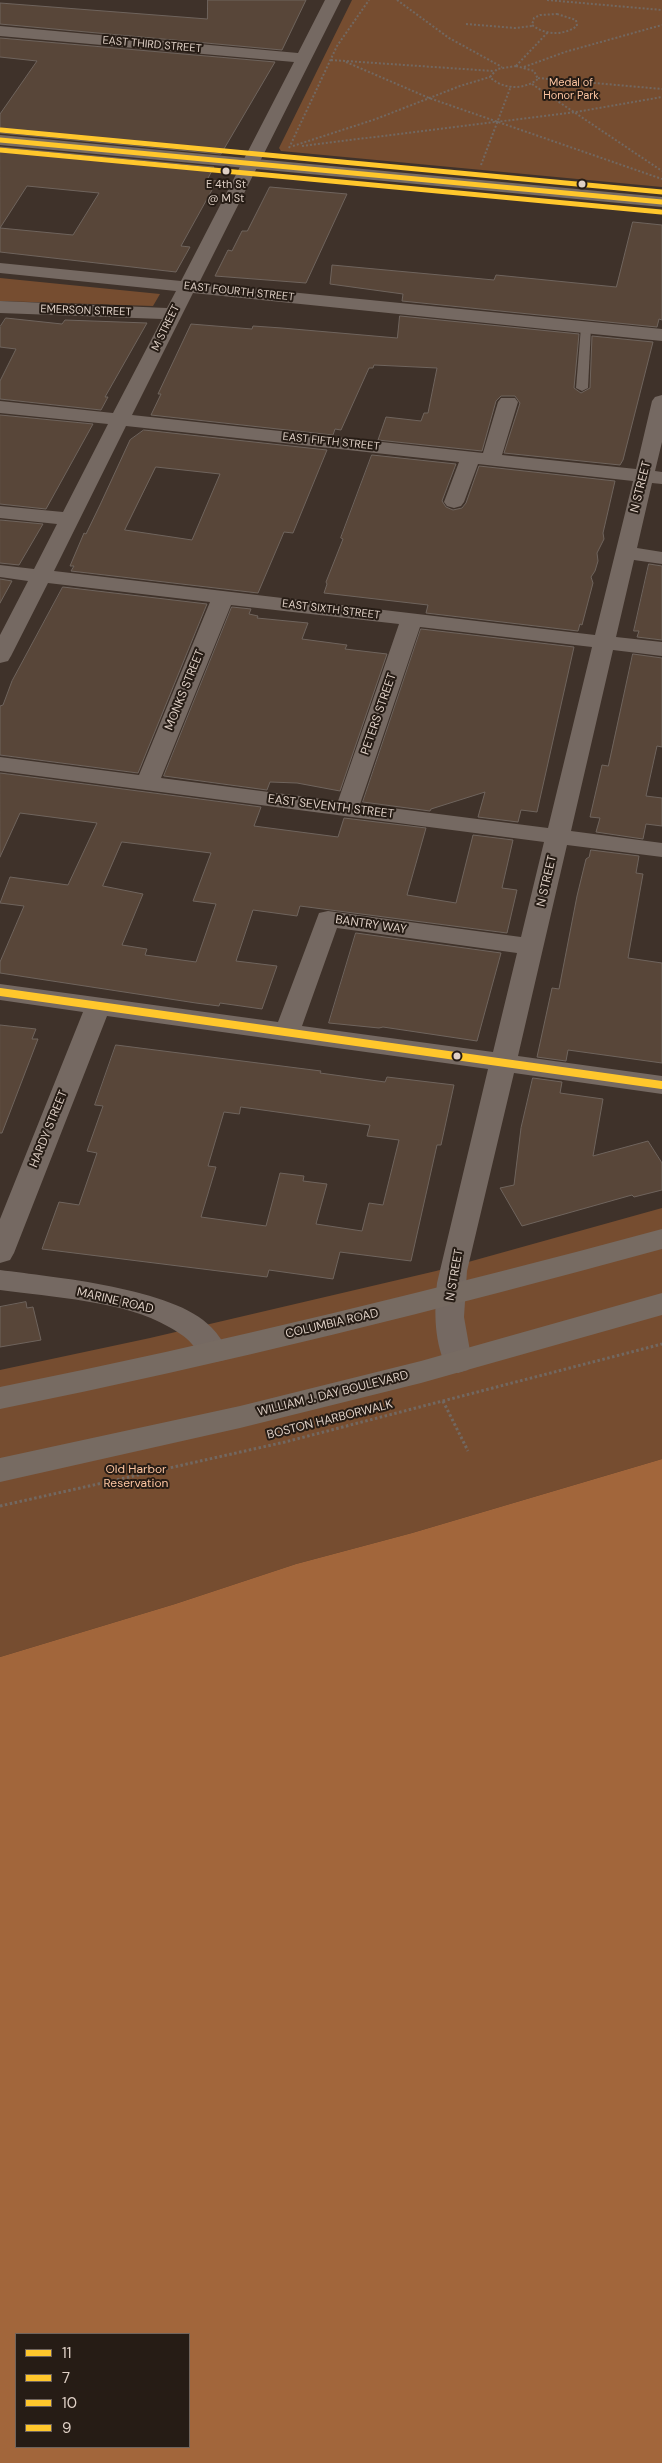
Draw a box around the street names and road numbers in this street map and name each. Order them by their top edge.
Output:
street label: EAST THIRD STREET [102,34,202,56]
street label: EAST FOURTH STREET [183,280,295,304]
street label: EMERSON STREET [40,303,132,319]
street label: M STREET [149,303,183,353]
street label: EAST FIFTH STREET [282,430,380,454]
street label: N STREET [628,460,654,514]
street label: EAST SIXTH STREET [281,597,381,623]
street label: MONKS STREET [162,648,208,732]
street label: PETERS STREET [358,671,400,757]
street label: EAST SEVENTH STREET [267,792,395,822]
street label: N STREET [534,854,560,908]
street label: BANTRY WAY [334,913,408,937]
street label: HARDY STREET [27,1088,71,1170]
street label: N STREET [443,1248,467,1302]
street label: MARINE ROAD [75,1285,155,1317]
street label: COLUMBIA ROAD [284,1306,380,1342]
street label: WILLIAM J. DAY BOULEVARD [256,1368,410,1420]
street label: BOSTON HARBORWALK [266,1397,394,1443]

